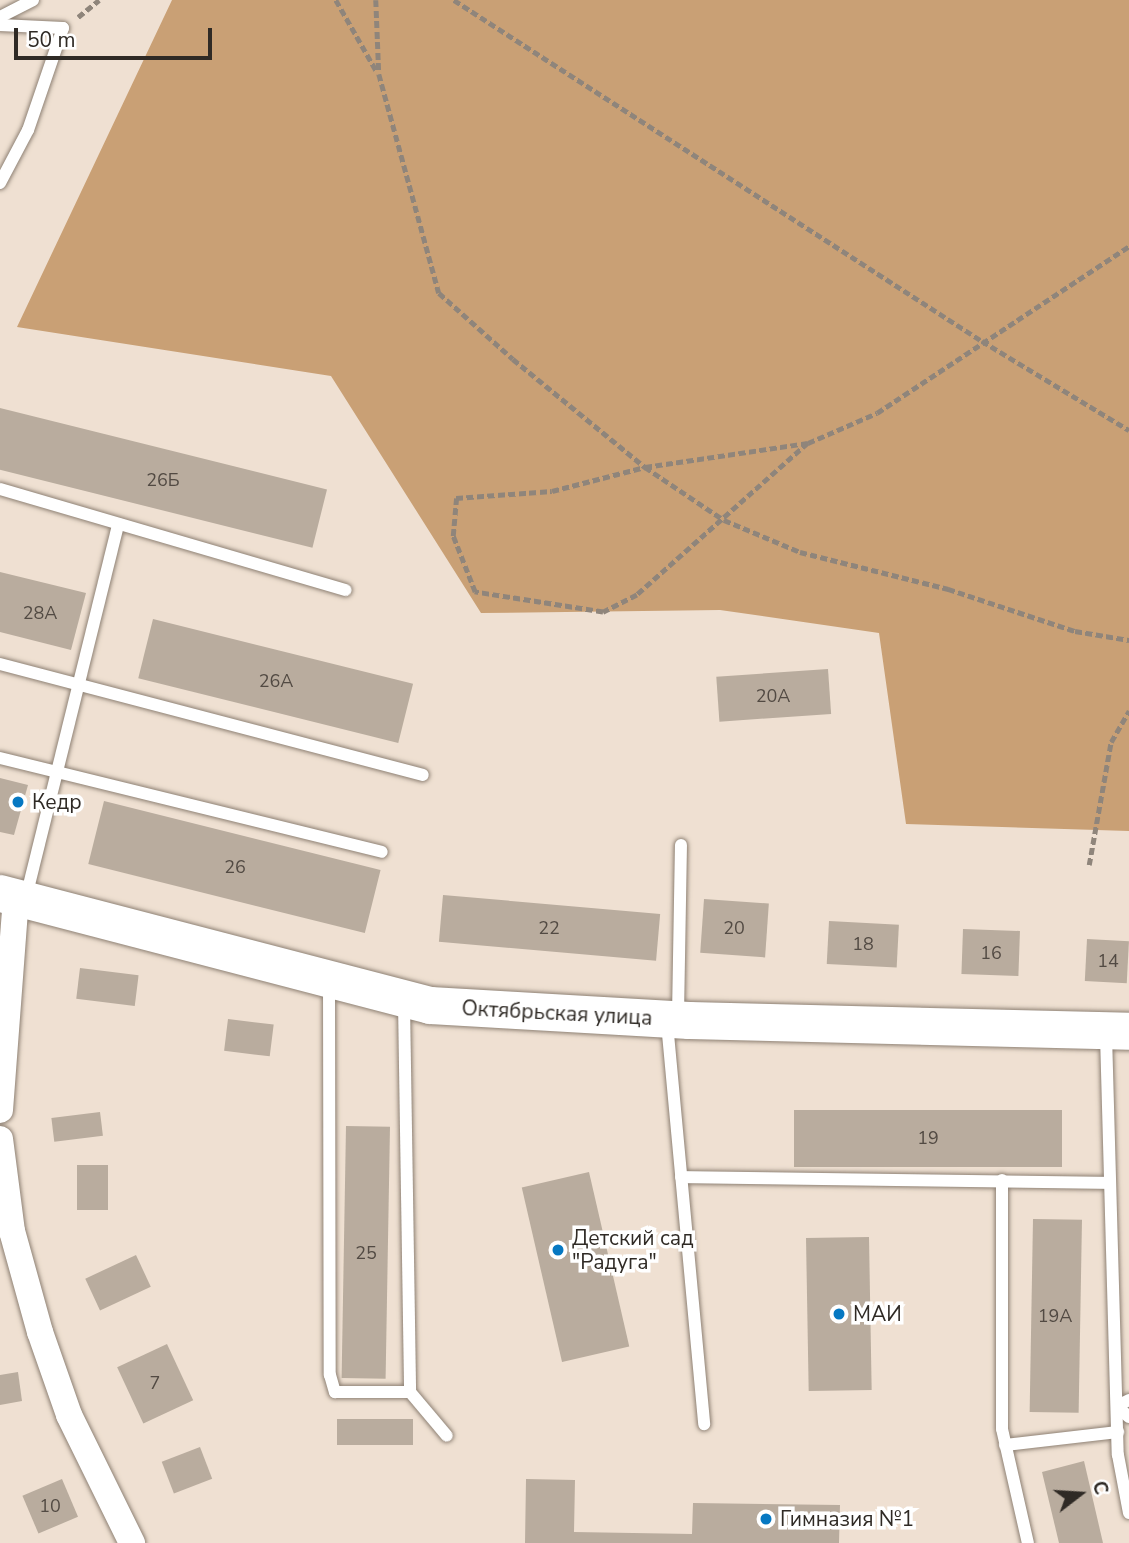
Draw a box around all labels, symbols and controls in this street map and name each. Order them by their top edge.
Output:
scale bar [18,14,215,58]
text: 50 m [27,26,76,54]
house number: 26Б [146,469,180,491]
house number: 28А [23,602,57,624]
house number: 26А [259,670,293,692]
house number: 20А [756,685,790,707]
place label: Кедр [32,789,82,815]
marker: Кедр [10,794,26,810]
house number: 26 [224,856,246,878]
house number: 22 [538,917,560,939]
house number: 20 [723,917,745,939]
house number: 18 [852,933,874,955]
house number: 16 [980,942,1002,964]
house number: 14 [1097,950,1119,972]
street label: Октябрьская улица [461,995,653,1031]
house number: 19 [917,1127,939,1149]
place label: Детский сад "Радуга" [572,1225,694,1275]
house number: 25 [355,1242,377,1264]
marker: Детский сад "Радуга" [550,1242,566,1258]
place label: МАИ [853,1301,902,1327]
house number: 19А [1038,1305,1072,1327]
marker: МАИ [831,1306,847,1322]
house number: 7 [150,1372,160,1394]
north arrow [1045,1459,1115,1529]
text: С [1086,1478,1114,1498]
house number: 10 [39,1495,61,1517]
place label: Гимназия №1 [780,1506,914,1532]
marker: Гимназия №1 [758,1511,774,1527]

